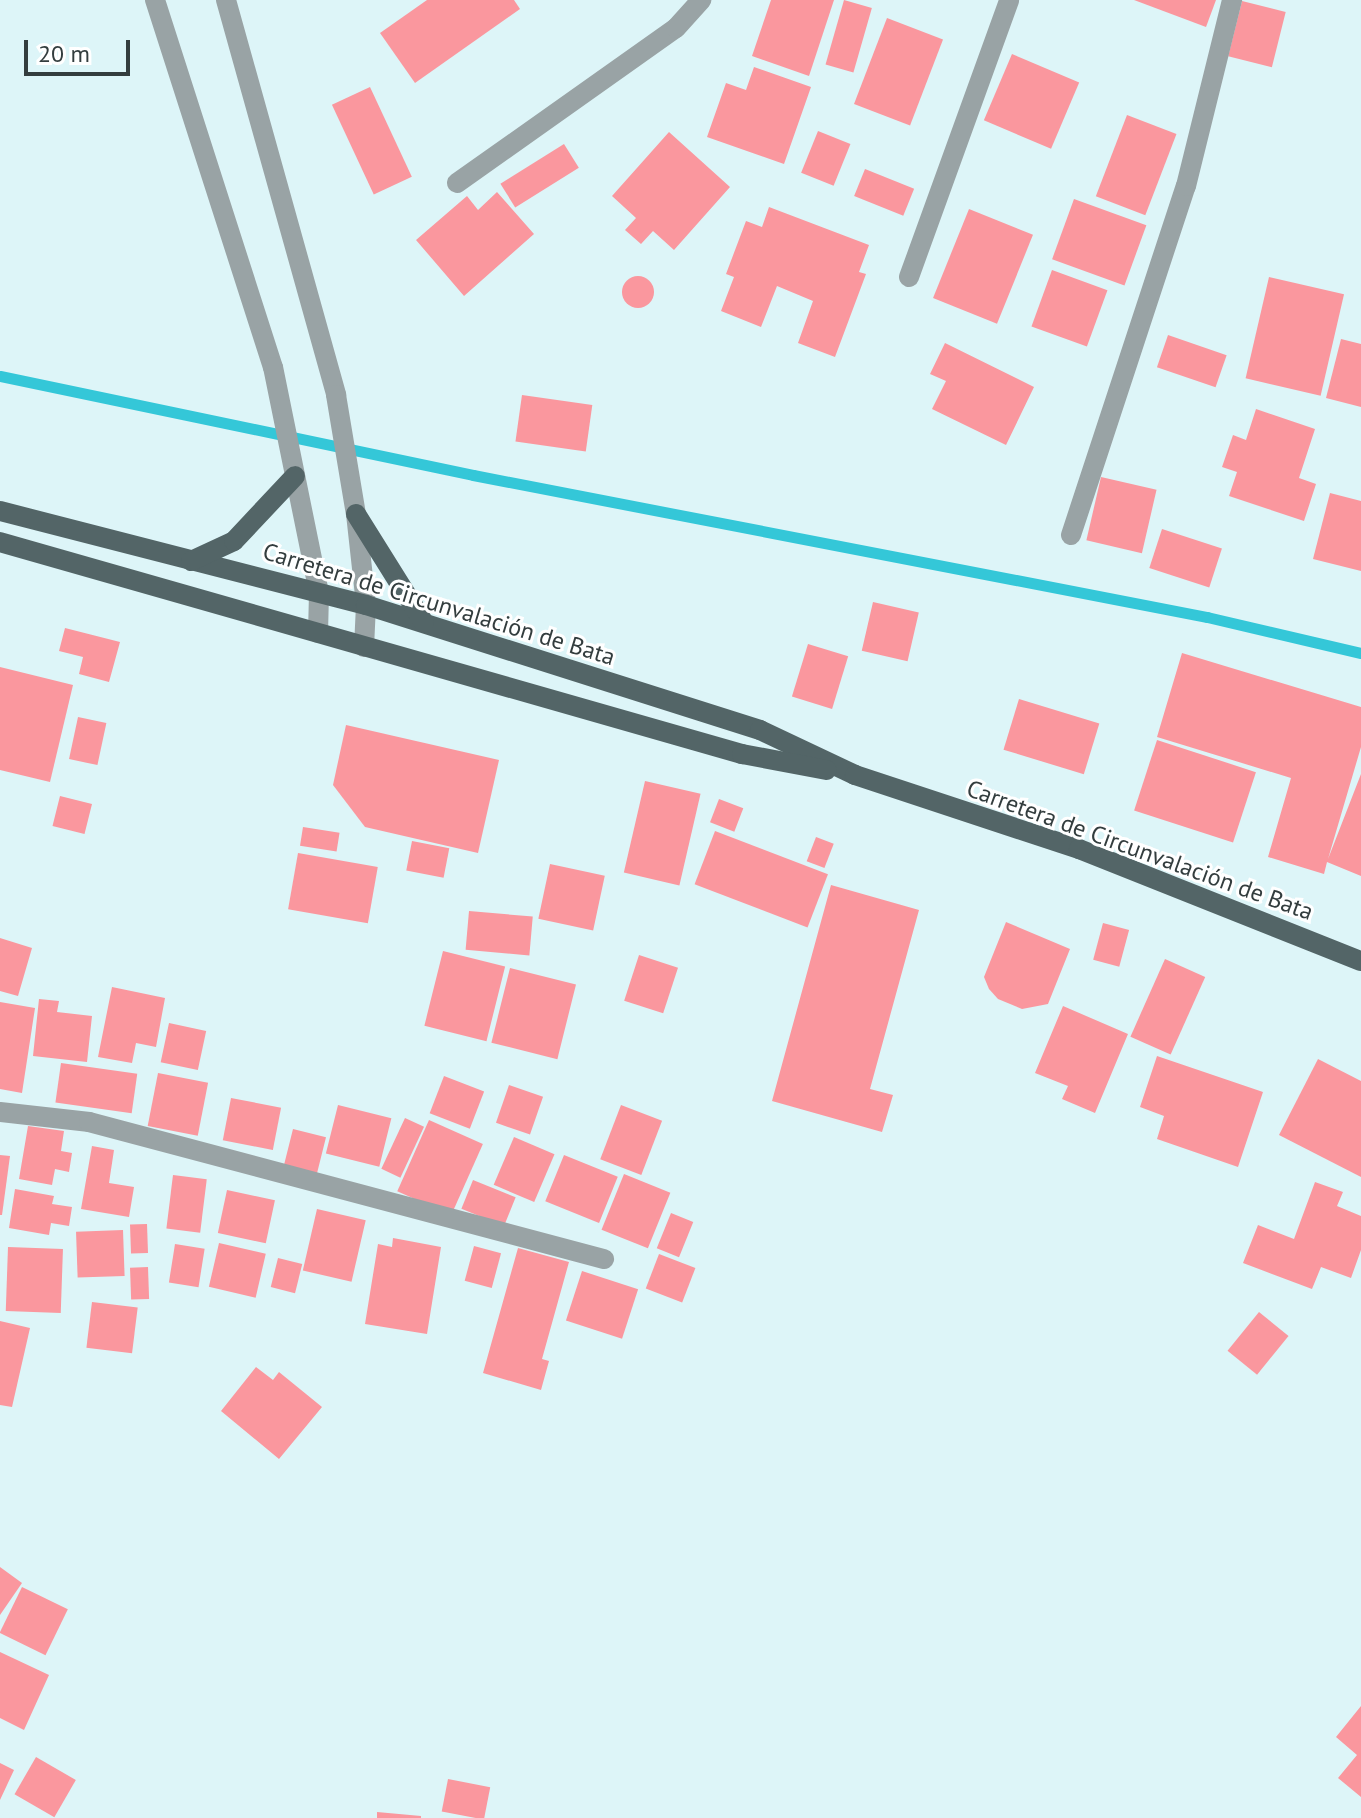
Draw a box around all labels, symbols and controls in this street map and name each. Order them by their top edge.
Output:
scale bar [28,24,134,74]
text: 20 m [38,38,90,69]
street label: Carretera de Circunvalación de Bata [260,537,618,671]
street label: Carretera de Circunvalación de Bata [963,774,1317,926]

